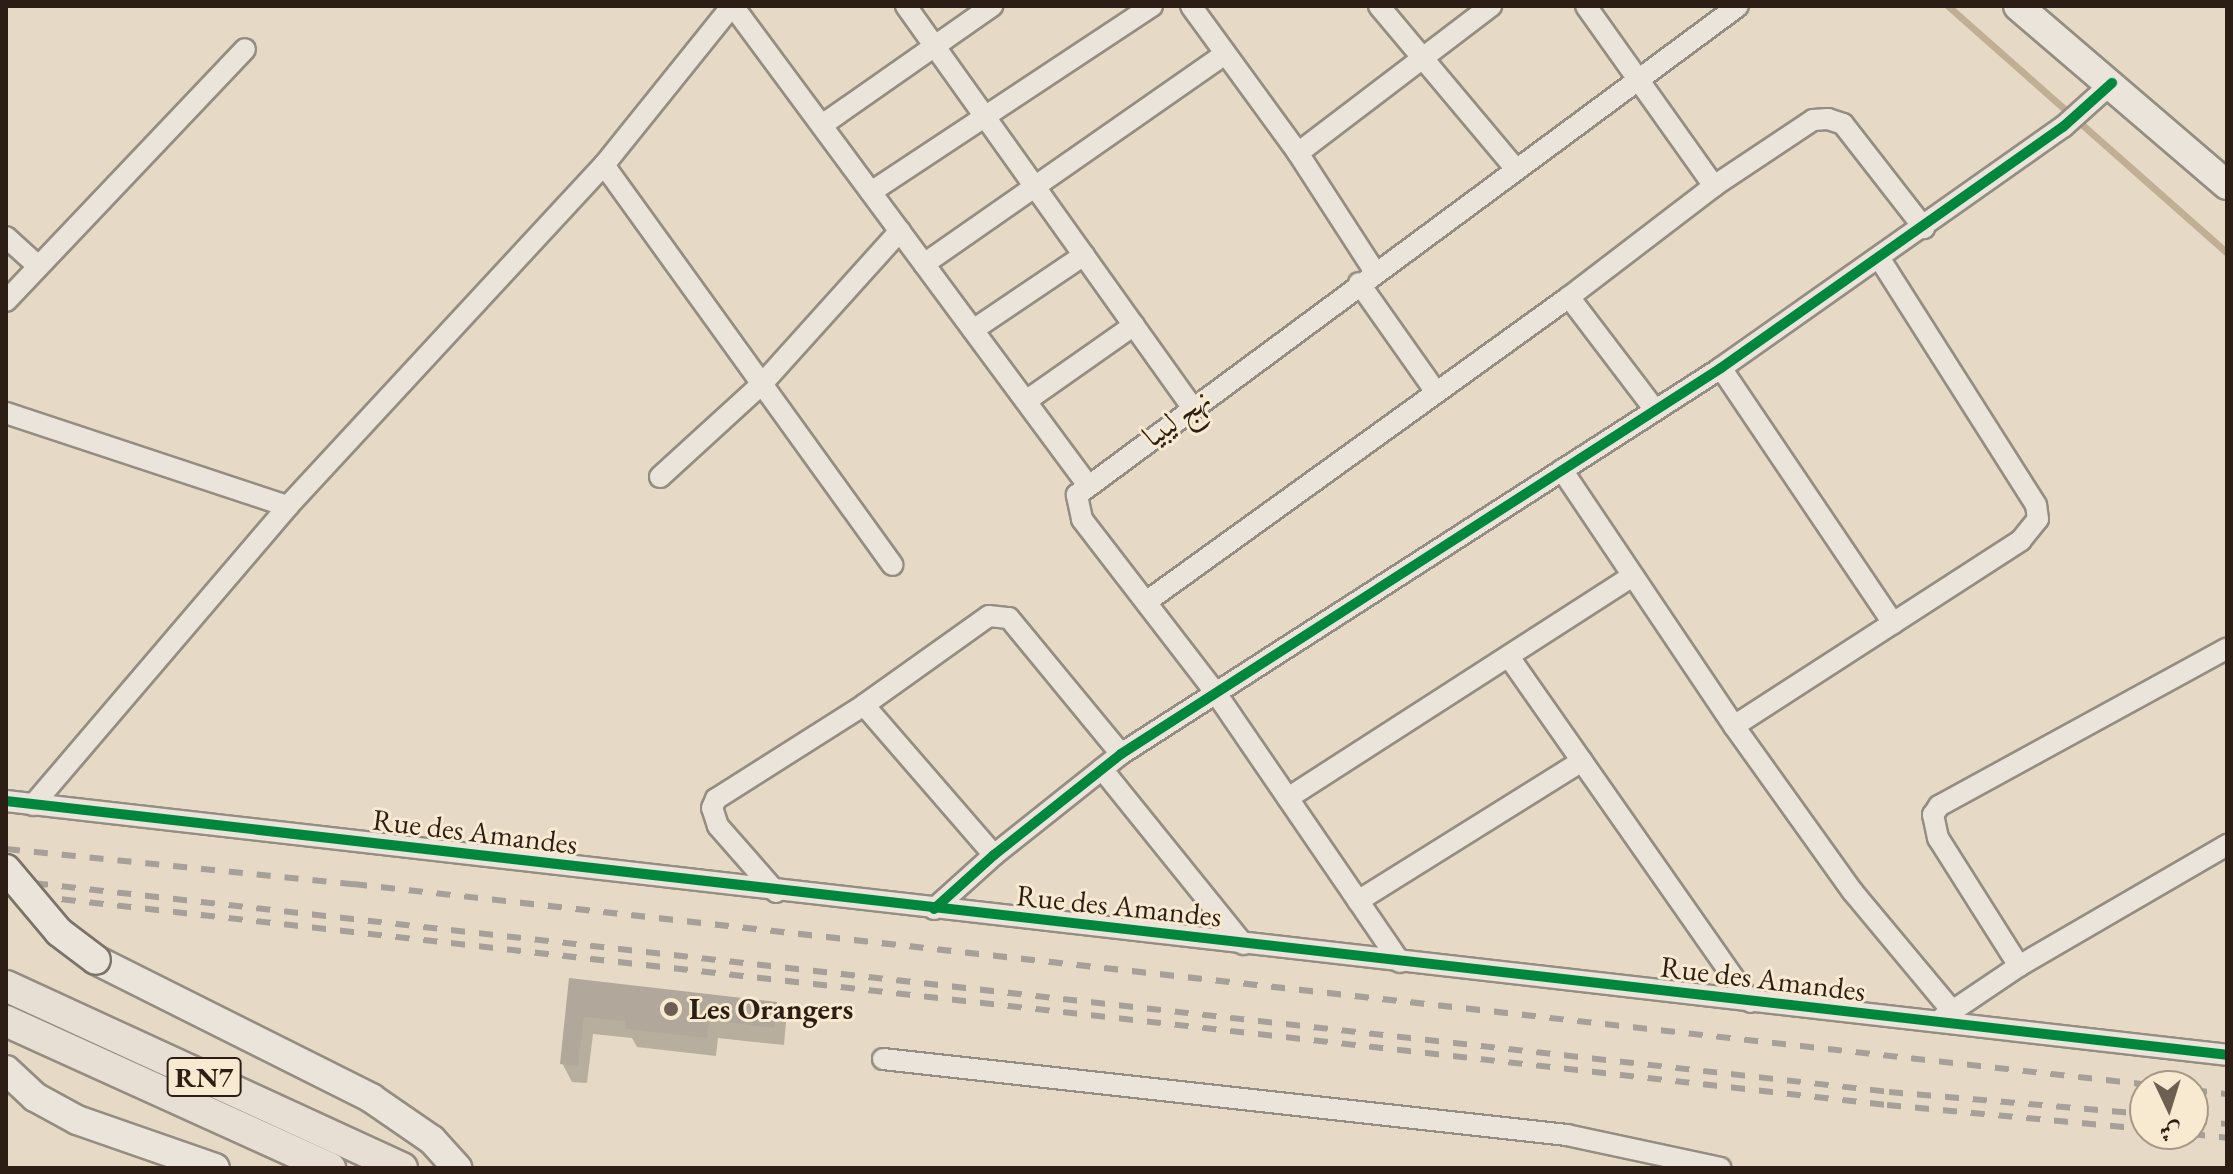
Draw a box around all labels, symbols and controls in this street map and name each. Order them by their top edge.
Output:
street label: نهج ليبيا [1136,381,1218,455]
street label: Rue des Amandes [371,802,579,862]
street label: Rue des Amandes [1015,877,1223,935]
street label: Rue des Amandes [1659,949,1867,1009]
place label: Les Orangers [689,991,853,1027]
marker: Les Orangers [660,998,682,1020]
road number: RN7 [166,1053,242,1101]
north arrow [2129,1070,2209,1150]
text: ش [2159,1117,2182,1148]

